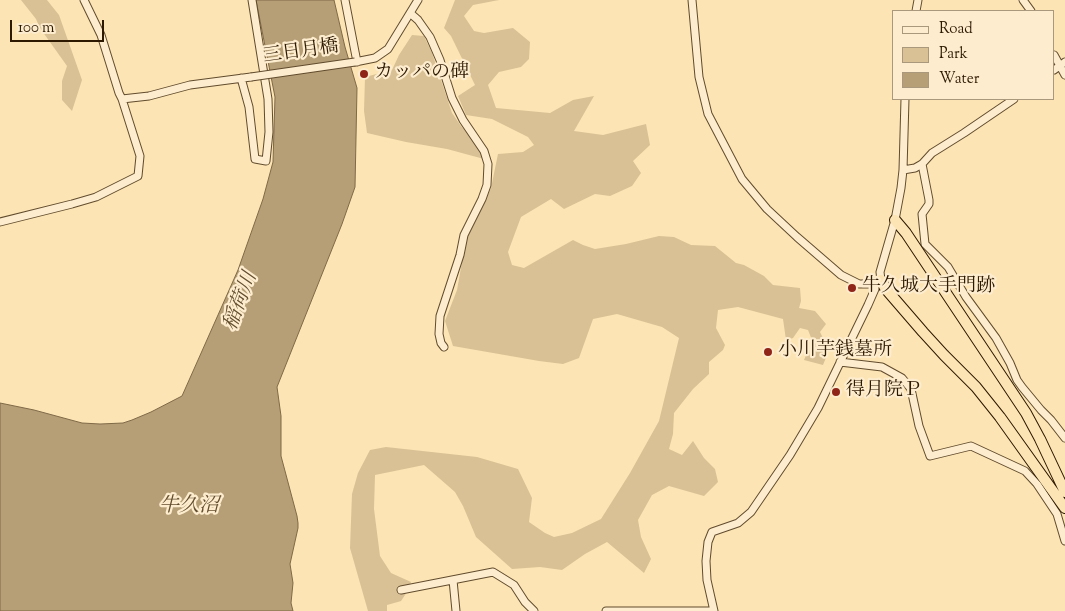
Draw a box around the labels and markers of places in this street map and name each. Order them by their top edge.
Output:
place label: カッパの碑 [374,63,469,85]
marker: カッパの碑 [358,68,370,80]
place label: 牛久城大手門跡 [862,277,995,299]
marker: 牛久城大手門跡 [846,282,858,294]
place label: 小川芋銭墓所 [778,341,892,363]
marker: 小川芋銭墓所 [762,346,774,358]
place label: 得月院Ｐ [846,381,922,403]
marker: 得月院Ｐ [830,386,842,398]

